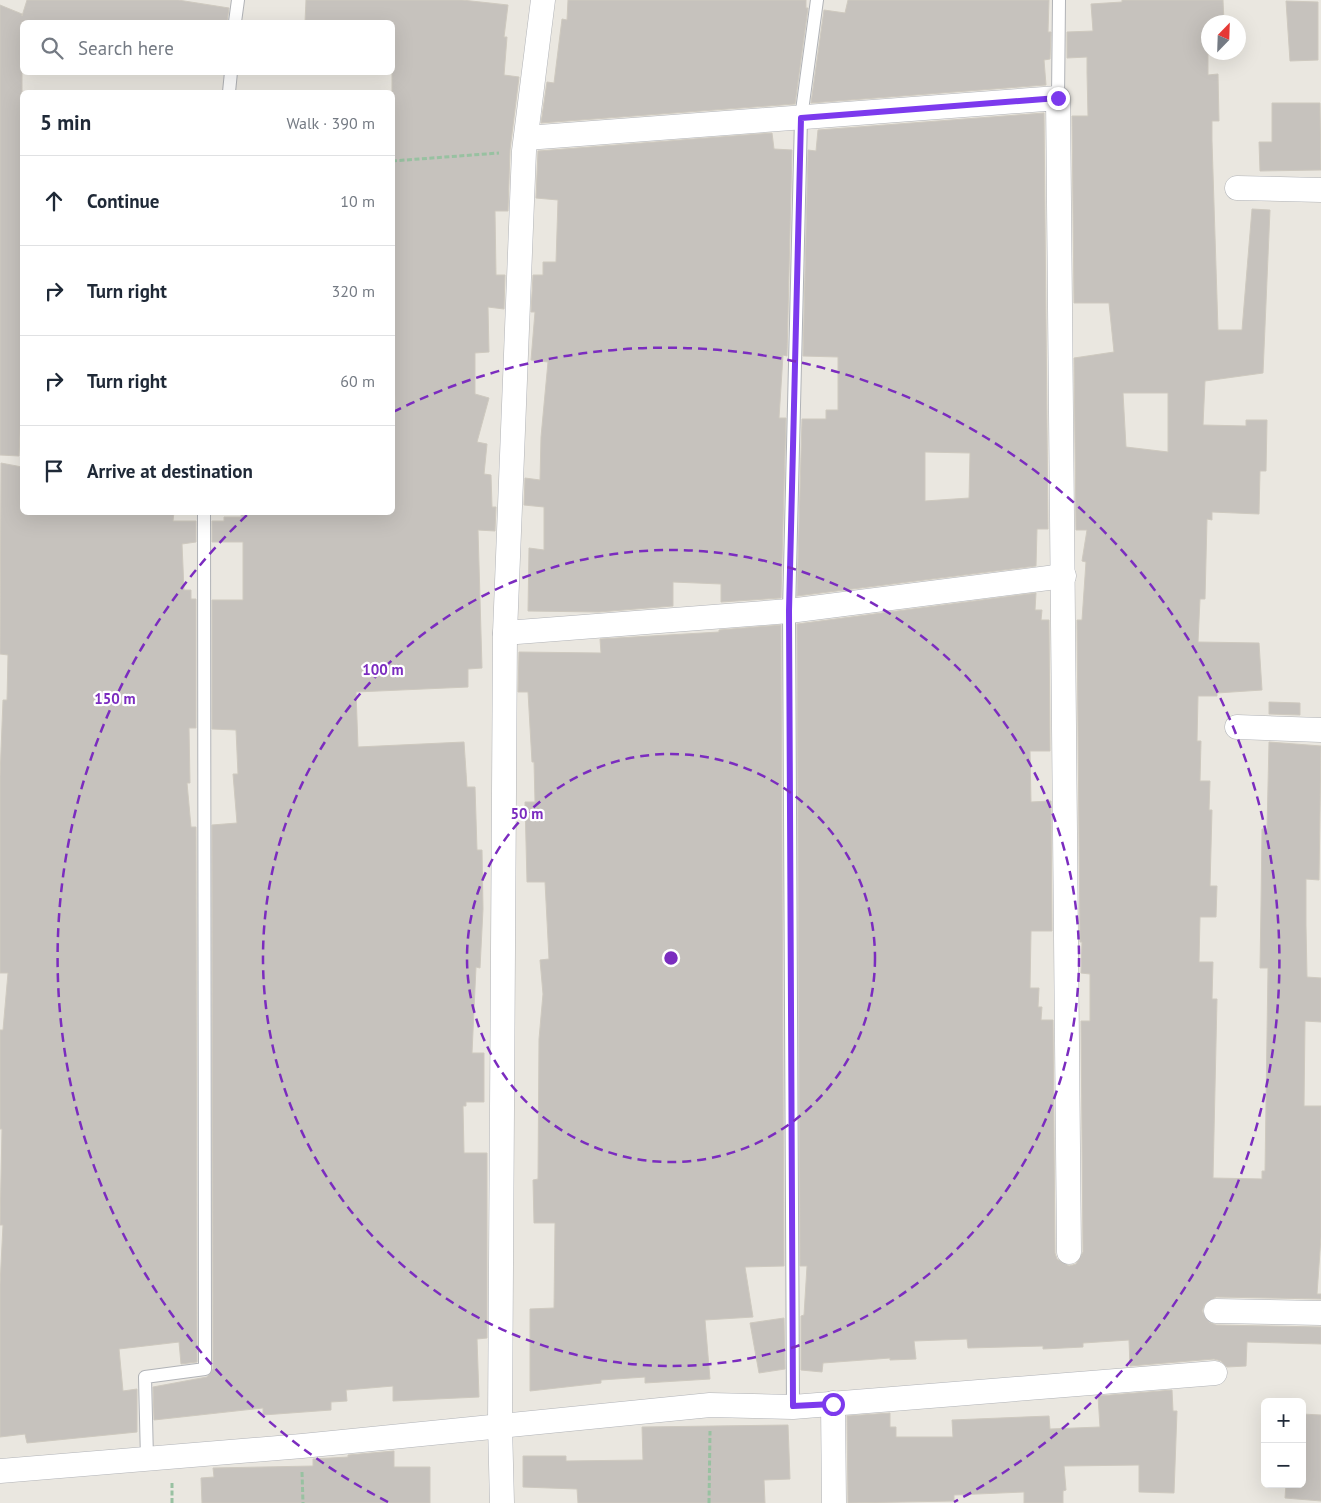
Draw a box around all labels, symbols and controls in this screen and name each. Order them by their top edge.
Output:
north arrow [1201,15,1246,60]
search box [20,20,395,75]
icon: search [38,34,66,62]
text: Search here [78,36,174,60]
route end [1047,87,1070,110]
text: 5 min [40,109,91,136]
text: Walk · 390 m [286,113,375,133]
icon: ahead [40,187,68,215]
text: Continue [87,189,159,213]
text: 10 m [340,191,375,211]
icon: right [40,277,68,305]
text: Turn right [87,279,167,303]
text: 320 m [332,281,375,301]
icon: right [40,367,68,395]
text: Turn right [87,369,167,393]
text: 60 m [340,371,375,391]
icon: arrive [40,457,68,485]
text: Arrive at destination [87,459,253,483]
text: 100 m [362,660,404,679]
text: 150 m [94,689,136,708]
text: 50 m [511,804,543,823]
centre of rings [662,949,680,967]
route start [822,1393,845,1416]
map controls [1261,1398,1306,1488]
button: + [1261,1398,1306,1443]
button: − [1261,1443,1306,1488]

